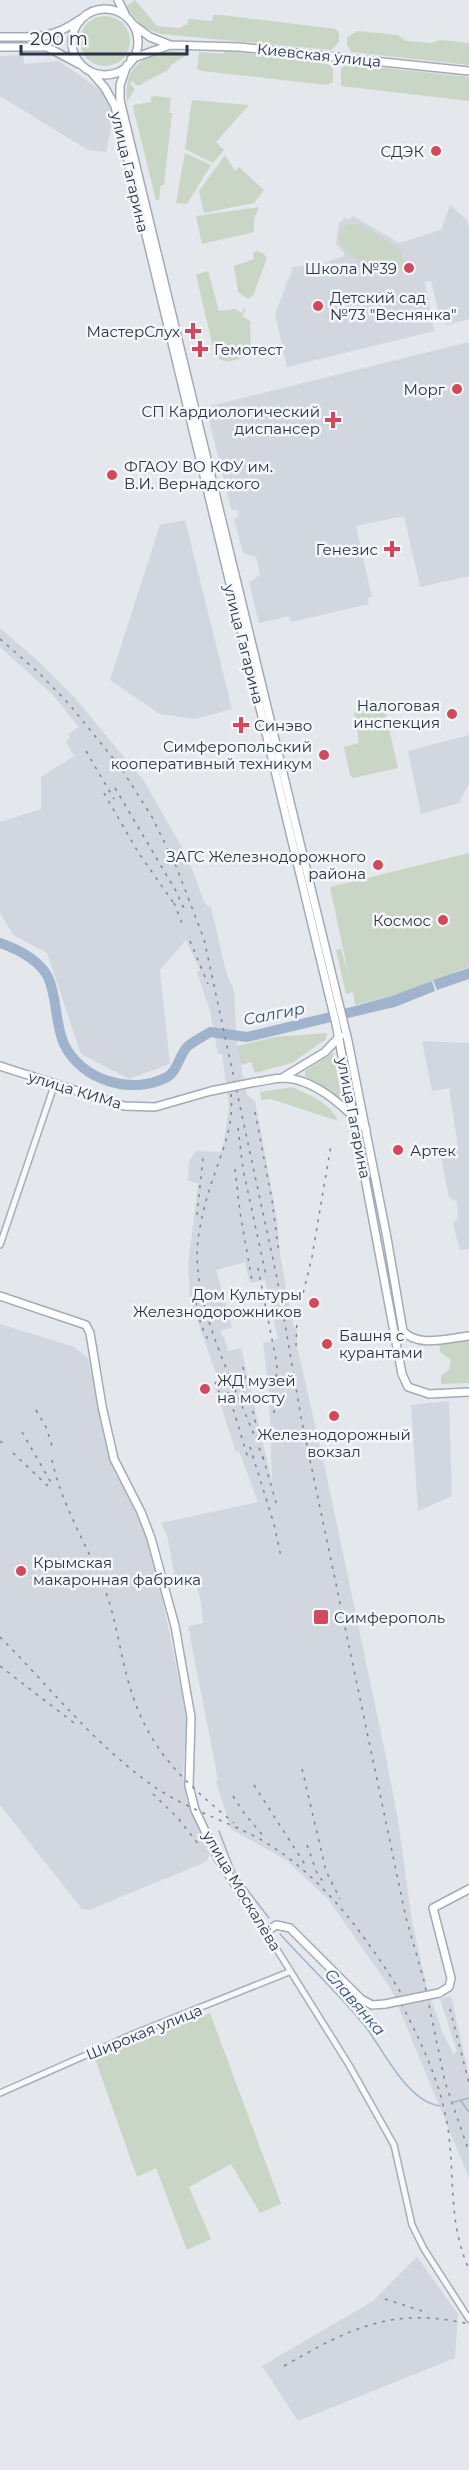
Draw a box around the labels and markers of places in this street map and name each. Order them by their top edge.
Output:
place label: СДЭК [381,142,424,161]
marker: СДЭК [429,144,443,158]
place label: Школа №39 [305,259,397,278]
marker: Школа №39 [402,261,416,275]
place label: Детский сад №73 "Веснянка" [330,288,457,324]
marker: Детский сад №73 "Веснянка" [311,299,325,313]
place label: МастерСлух [86,322,180,341]
marker: МастерСлух [184,322,202,340]
marker: Гемотест [191,340,209,358]
place label: Гемотест [214,340,283,359]
place label: Морг [404,380,446,399]
marker: Морг [450,382,464,396]
place label: СП Кардиологический диспансер [142,402,320,438]
marker: СП Кардиологический диспансер [324,411,342,429]
place label: ФГАОУ ВО КФУ им. В.И. Вернадского [124,457,273,493]
marker: ФГАОУ ВО КФУ им. В.И. Вернадского [105,468,119,482]
place label: Генезис [316,540,378,559]
marker: Генезис [383,540,401,558]
place label: Налоговая инспекция [353,696,440,732]
marker: Налоговая инспекция [445,707,459,721]
marker: Синэво [232,716,250,734]
place label: Синэво [254,716,312,735]
place label: Симферопольский кооперативный техникум [111,737,312,773]
marker: Симферопольский кооперативный техникум [317,748,331,762]
place label: ЗАГС Железнодорожного района [166,847,366,883]
marker: ЗАГС Железнодорожного района [371,858,385,872]
place label: Космос [373,911,431,930]
marker: Космос [436,913,450,927]
place label: Артек [410,1141,456,1160]
marker: Артек [391,1143,405,1157]
place label: Дом Культуры Железнодорожников [133,1285,302,1321]
marker: Дом Культуры Железнодорожников [307,1296,321,1310]
place label: Башня с курантами [339,1326,423,1362]
marker: Башня с курантами [320,1337,334,1351]
place label: ЖД музей на мосту [217,1371,296,1407]
marker: ЖД музей на мосту [198,1382,212,1396]
marker: Железнодорожный вокзал [327,1409,341,1423]
place label: Железнодорожный вокзал [257,1425,411,1461]
place label: Крымская макаронная фабрика [33,1553,201,1589]
marker: Крымская макаронная фабрика [14,1564,28,1578]
marker: Симферополь [312,1608,330,1626]
place label: Симферополь [334,1608,445,1627]

